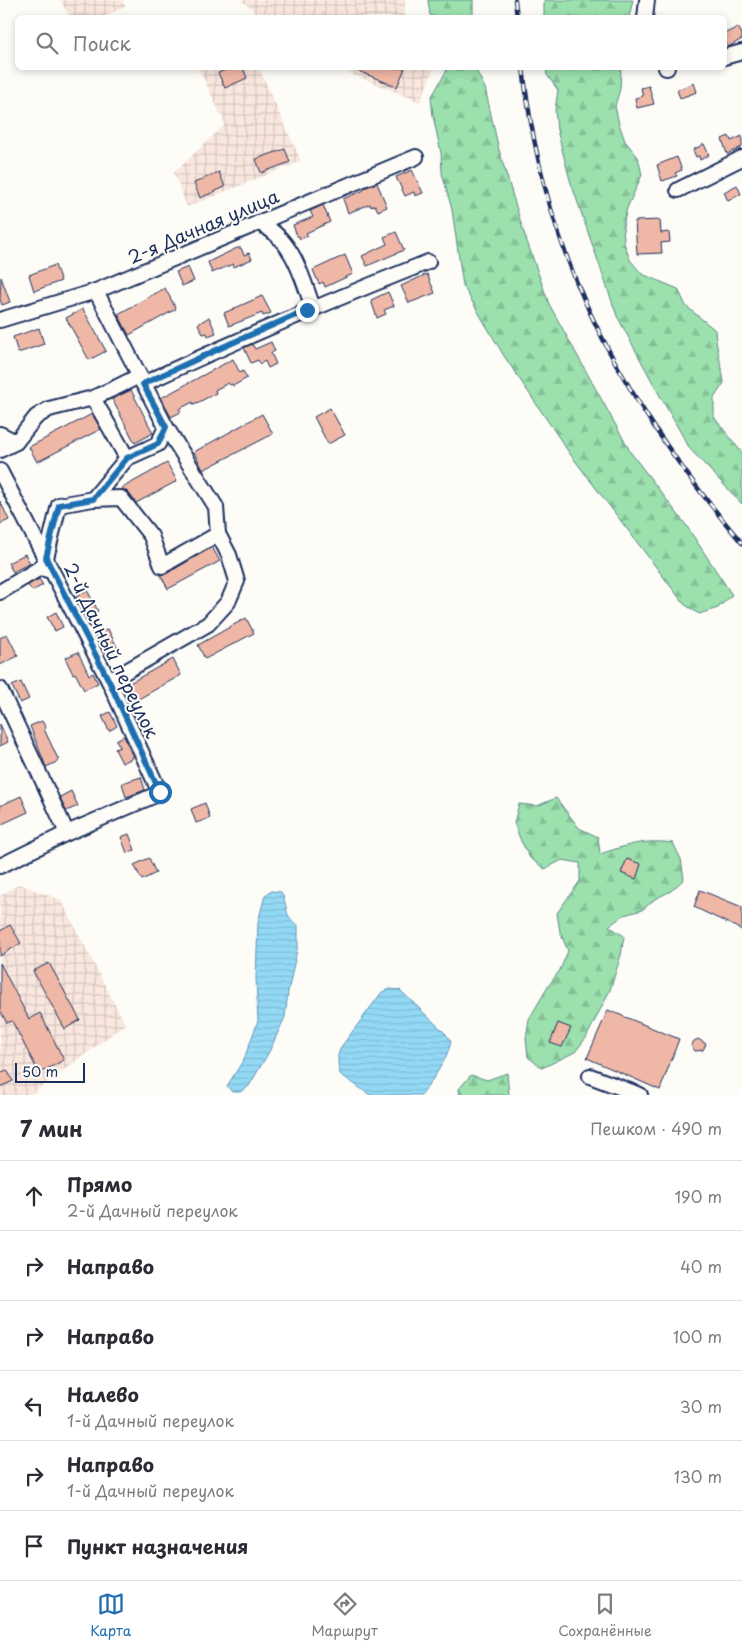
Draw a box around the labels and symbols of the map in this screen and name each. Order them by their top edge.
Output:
street label: 2-я Дачная улица [123,182,283,270]
route end [296,299,319,322]
street label: 2-й Дачный переулок [58,558,166,743]
route start [149,781,172,804]
scale bar [15,1060,85,1083]

